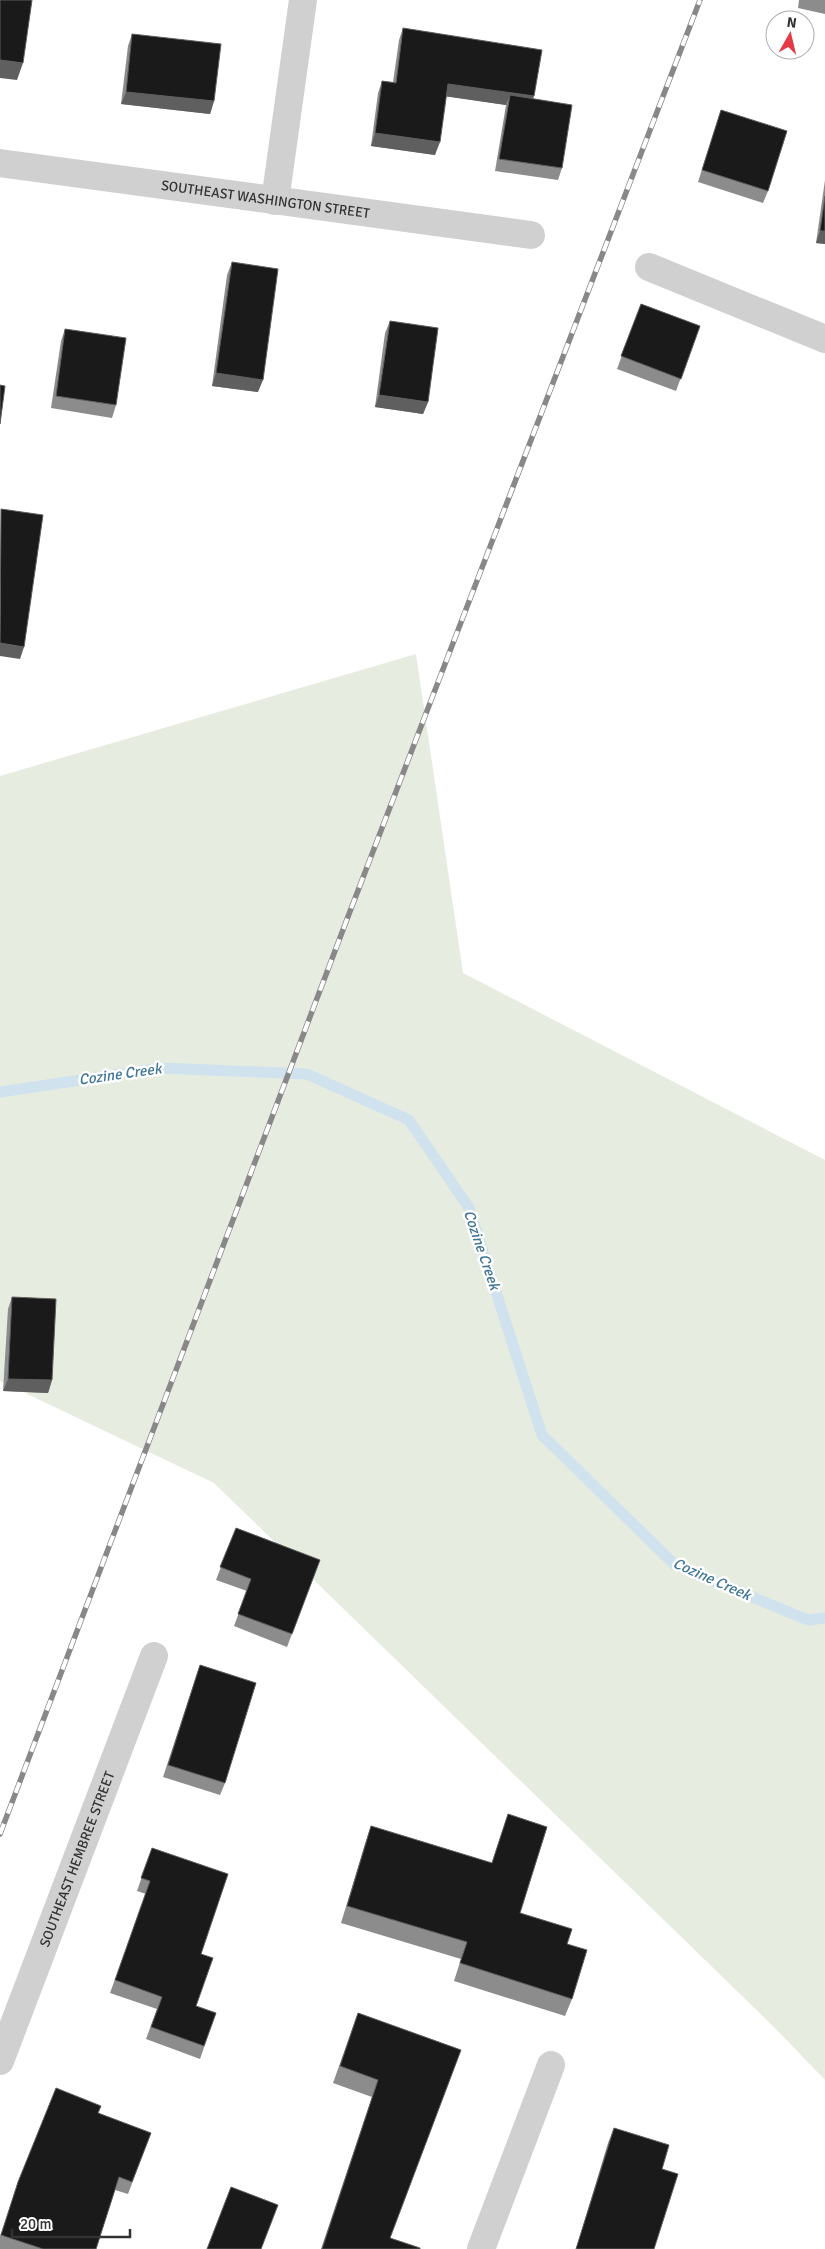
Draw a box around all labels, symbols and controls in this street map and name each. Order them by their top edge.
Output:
north arrow [765,10,815,60]
text: N [786,14,798,32]
street label: SOUTHEAST WASHINGTON STREET [160,177,371,222]
water label: Cozine Creek [78,1059,164,1089]
water label: Cozine Creek [460,1208,505,1294]
water label: Cozine Creek [670,1554,755,1605]
street label: SOUTHEAST HEMBREE STREET [36,1769,118,1950]
scale bar [12,2206,130,2238]
text: 20 m [20,2215,51,2233]

